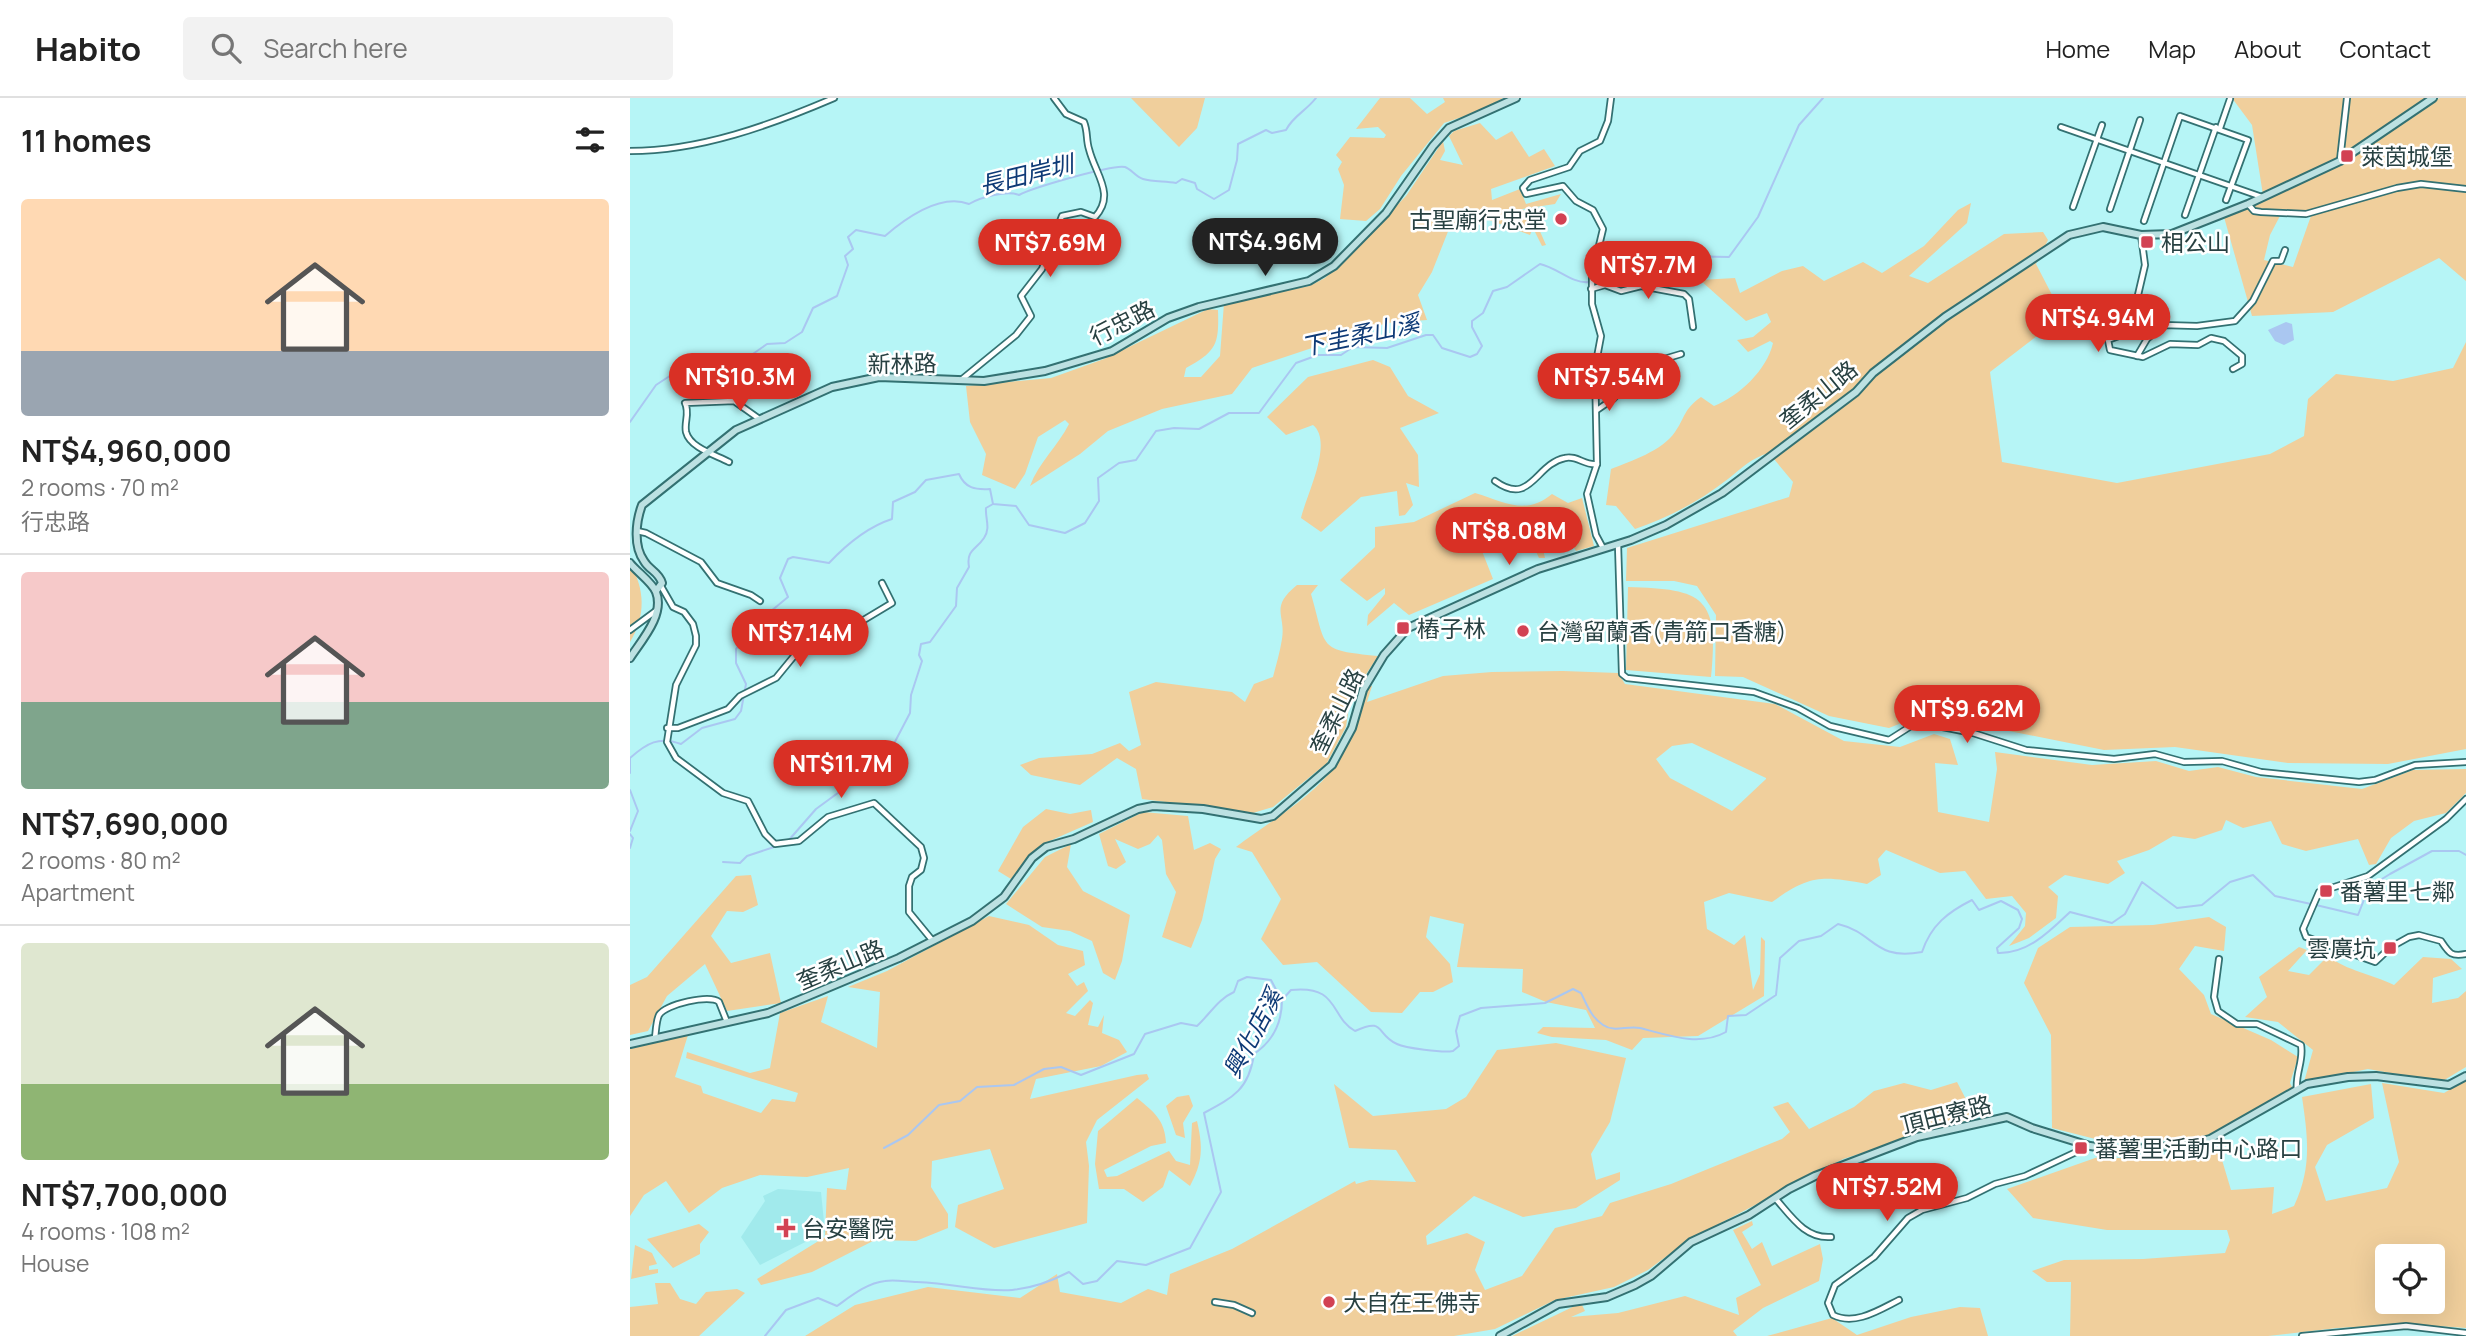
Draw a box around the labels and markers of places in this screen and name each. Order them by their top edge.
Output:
place label: 萊茵城堡 [2361,140,2453,172]
marker: 萊茵城堡 [2339,148,2355,164]
place label: 古聖廟行忠堂 [1409,203,1547,235]
marker: 古聖廟行忠堂 [1553,211,1569,227]
pin: NT$4.96M [1193,218,1337,278]
pin: NT$7.69M [978,220,1122,279]
place label: 相公山 [2161,226,2230,258]
marker: 相公山 [2139,234,2155,250]
pin: NT$7.7M [1583,242,1713,301]
pin: NT$4.94M [2026,294,2170,354]
pin: NT$10.3M [668,354,812,413]
pin: NT$7.54M [1537,354,1681,413]
pin: NT$8.08M [1437,508,1581,567]
pin: NT$7.14M [728,610,872,669]
place label: 樁子林 [1417,612,1486,644]
place label: 台灣留蘭香(青箭口香糖) [1537,615,1787,647]
marker: 樁子林 [1395,620,1411,636]
marker: 台灣留蘭香(青箭口香糖) [1515,623,1531,639]
pin: NT$9.62M [1895,686,2039,745]
pin: NT$11.7M [769,740,913,800]
place label: 番薯里七鄰 [2340,875,2455,907]
marker: 番薯里七鄰 [2318,883,2334,899]
place label: 雲廣坑 [2307,932,2376,964]
marker: 雲廣坑 [2382,940,2398,956]
place label: 蕃薯里活動中心路口 [2095,1132,2302,1164]
marker: 蕃薯里活動中心路口 [2073,1140,2089,1156]
pin: NT$7.52M [1815,1164,1959,1223]
place label: 台安醫院 [802,1212,894,1244]
marker: 台安醫院 [776,1218,796,1238]
place label: 大自在王佛寺 [1343,1286,1481,1318]
marker: 大自在王佛寺 [1321,1294,1337,1310]

